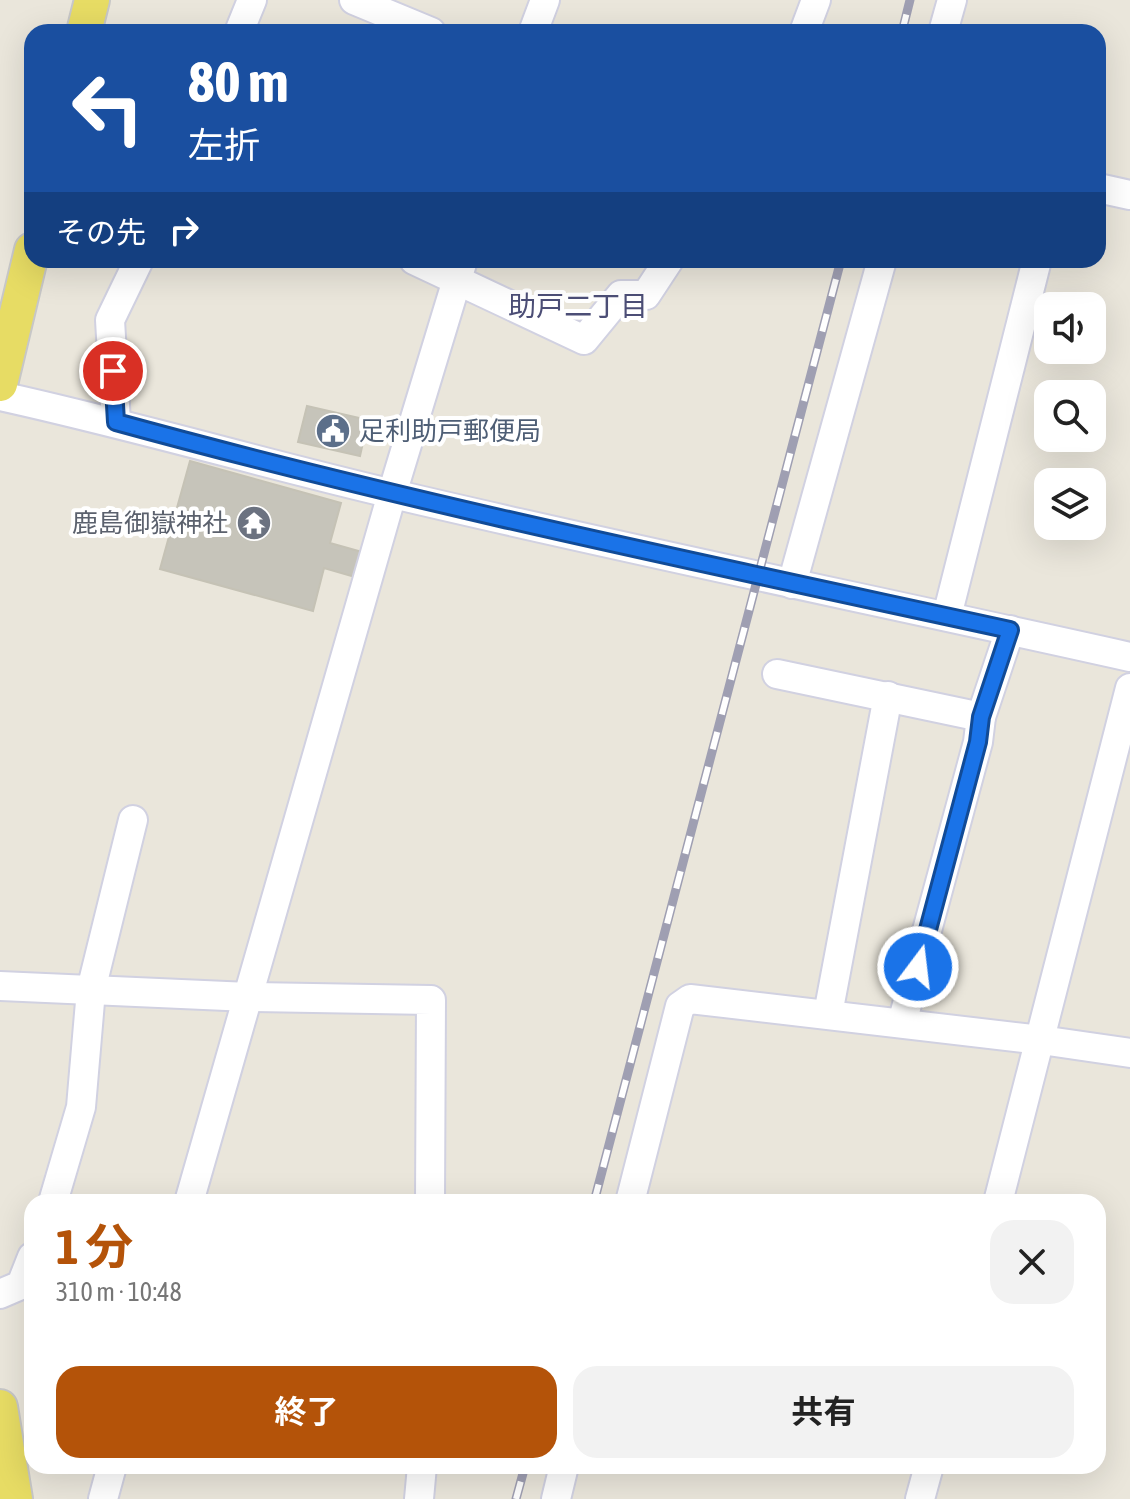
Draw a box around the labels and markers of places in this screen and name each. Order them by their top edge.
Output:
pin [79,337,147,405]
public building icon: 足利助戸郵便局 [314,412,352,450]
place label: 足利助戸郵便局 [359,416,541,446]
temple icon: 鹿島御嶽神社 [235,504,273,542]
place label: 鹿島御嶽神社 [72,508,228,538]

